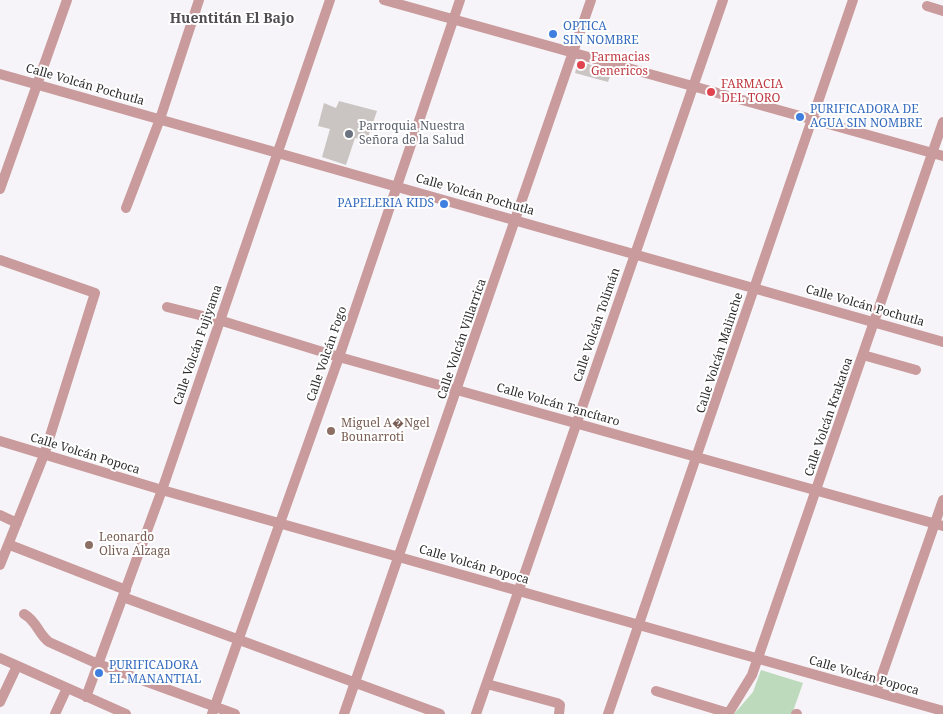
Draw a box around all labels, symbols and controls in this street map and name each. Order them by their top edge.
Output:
district label: Huentitán El Bajo [170,11,294,27]
place label: OPTICA SIN NOMBRE [563,20,639,48]
marker: OPTICA SIN NOMBRE [547,28,559,40]
place label: Farmacias Genericos [591,51,650,79]
marker: Farmacias Genericos [575,59,587,71]
street label: Calle Volcán Pochutla [24,61,146,109]
place label: FARMACIA DEL TORO [721,78,783,106]
marker: FARMACIA DEL TORO [705,86,717,98]
place label: PURIFICADORA DE AGUA SIN NOMBRE [810,103,922,131]
marker: PURIFICADORA DE AGUA SIN NOMBRE [794,111,806,123]
place label: Parroquia Nuestra Señora de la Salud [359,120,465,148]
marker: Parroquia Nuestra Señora de la Salud [343,128,355,140]
street label: Calle Volcán Pochutla [414,171,536,219]
place label: PAPELERIA KIDS [337,197,434,211]
marker: PAPELERIA KIDS [438,198,450,210]
street label: Calle Volcán Tolimán [571,266,623,384]
street label: Calle Volcán Villarrica [435,277,489,401]
street label: Calle Volcán Pochutla [804,282,926,330]
street label: Calle Volcán Fujiyama [171,283,225,407]
street label: Calle Volcán Malinche [694,291,746,415]
street label: Calle Volcán Fogo [304,305,350,403]
street label: Calle Volcán Krakatoa [802,356,856,478]
street label: Calle Volcán Tancítaro [495,381,621,429]
place label: Miguel A�Ngel Bounarroti [341,417,430,445]
marker: Miguel A�Ngel Bounarroti [325,425,337,437]
street label: Calle Volcán Popoca [28,430,142,478]
place label: Leonardo Oliva Alzaga [99,531,171,559]
marker: Leonardo Oliva Alzaga [83,539,95,551]
street label: Calle Volcán Popoca [417,542,531,588]
street label: Calle Volcán Popoca [807,653,921,699]
place label: PURIFICADORA EL MANANTIAL [109,659,201,687]
marker: PURIFICADORA EL MANANTIAL [93,667,105,679]

